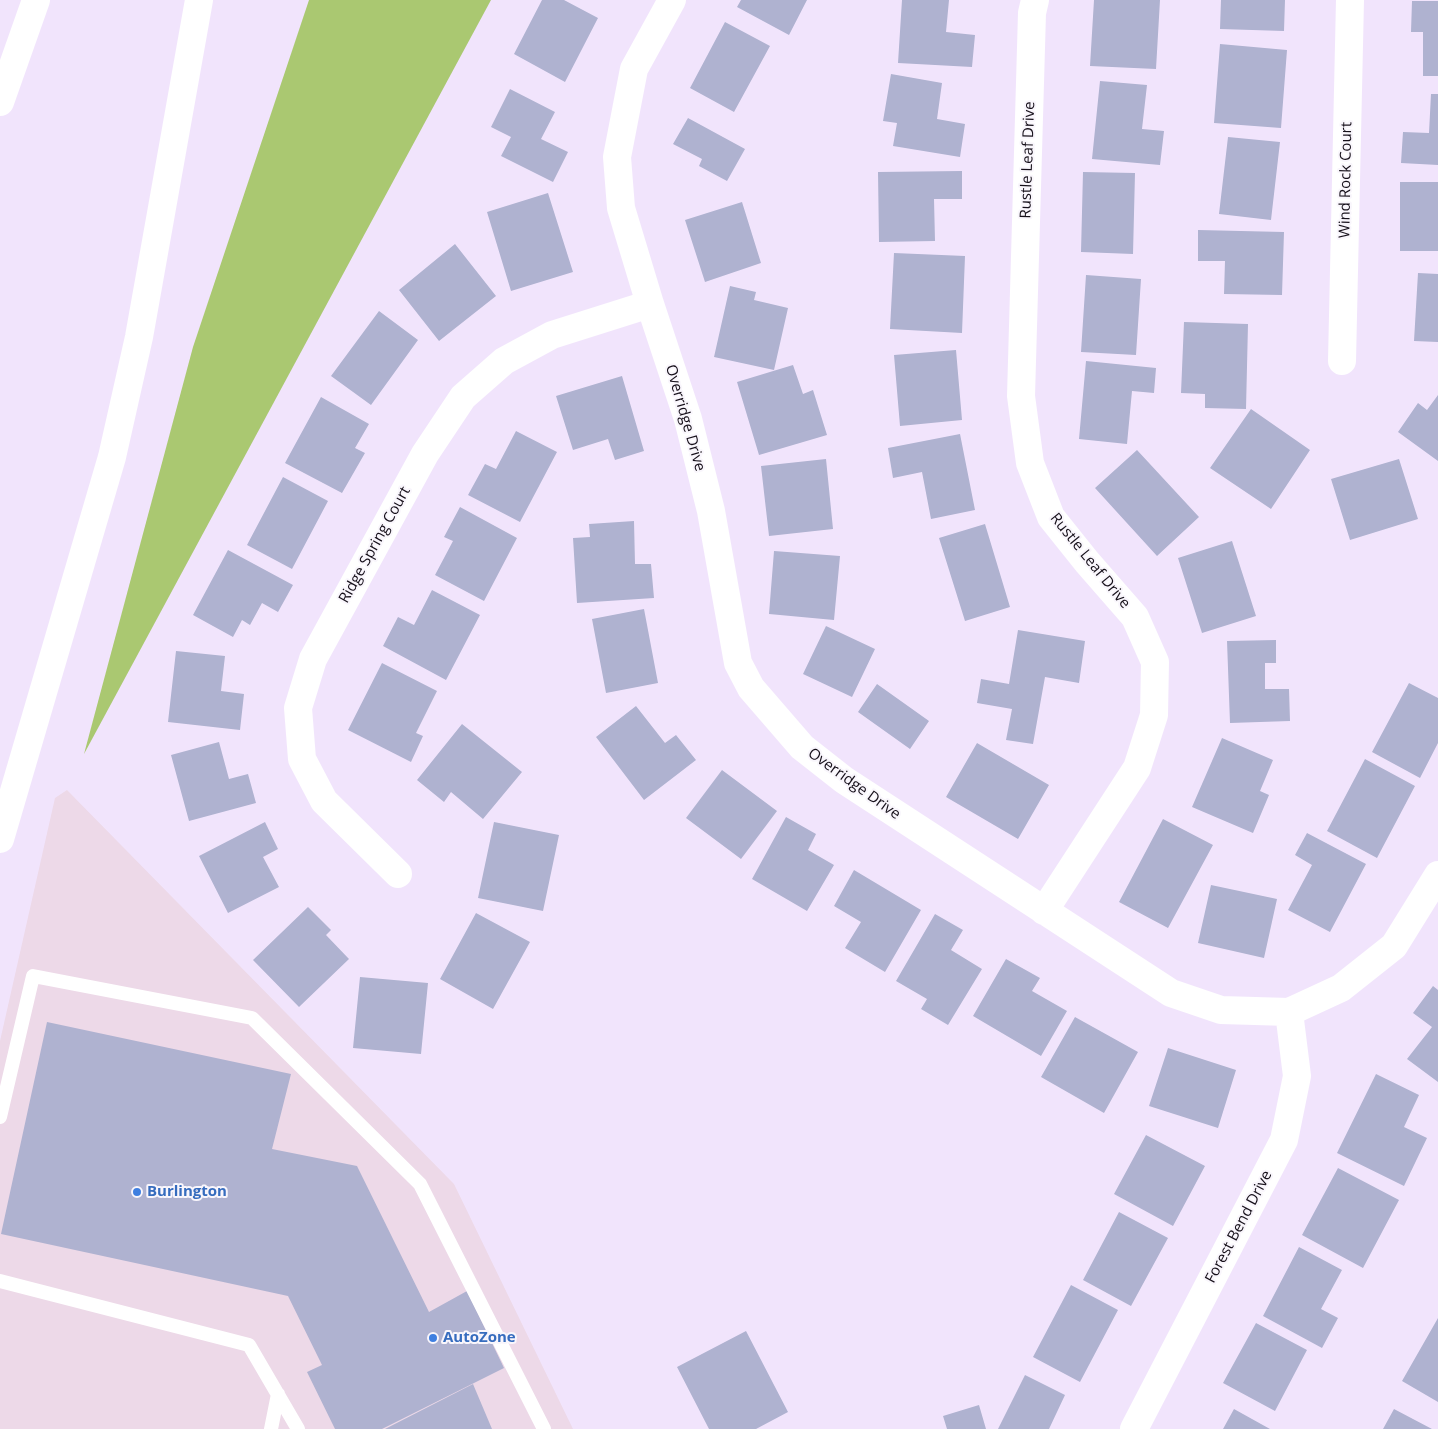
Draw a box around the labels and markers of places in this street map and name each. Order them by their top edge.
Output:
place label: Burlington [147,1183,227,1201]
marker: Burlington [131,1186,143,1198]
place label: AutoZone [443,1329,516,1347]
marker: AutoZone [427,1332,439,1344]

